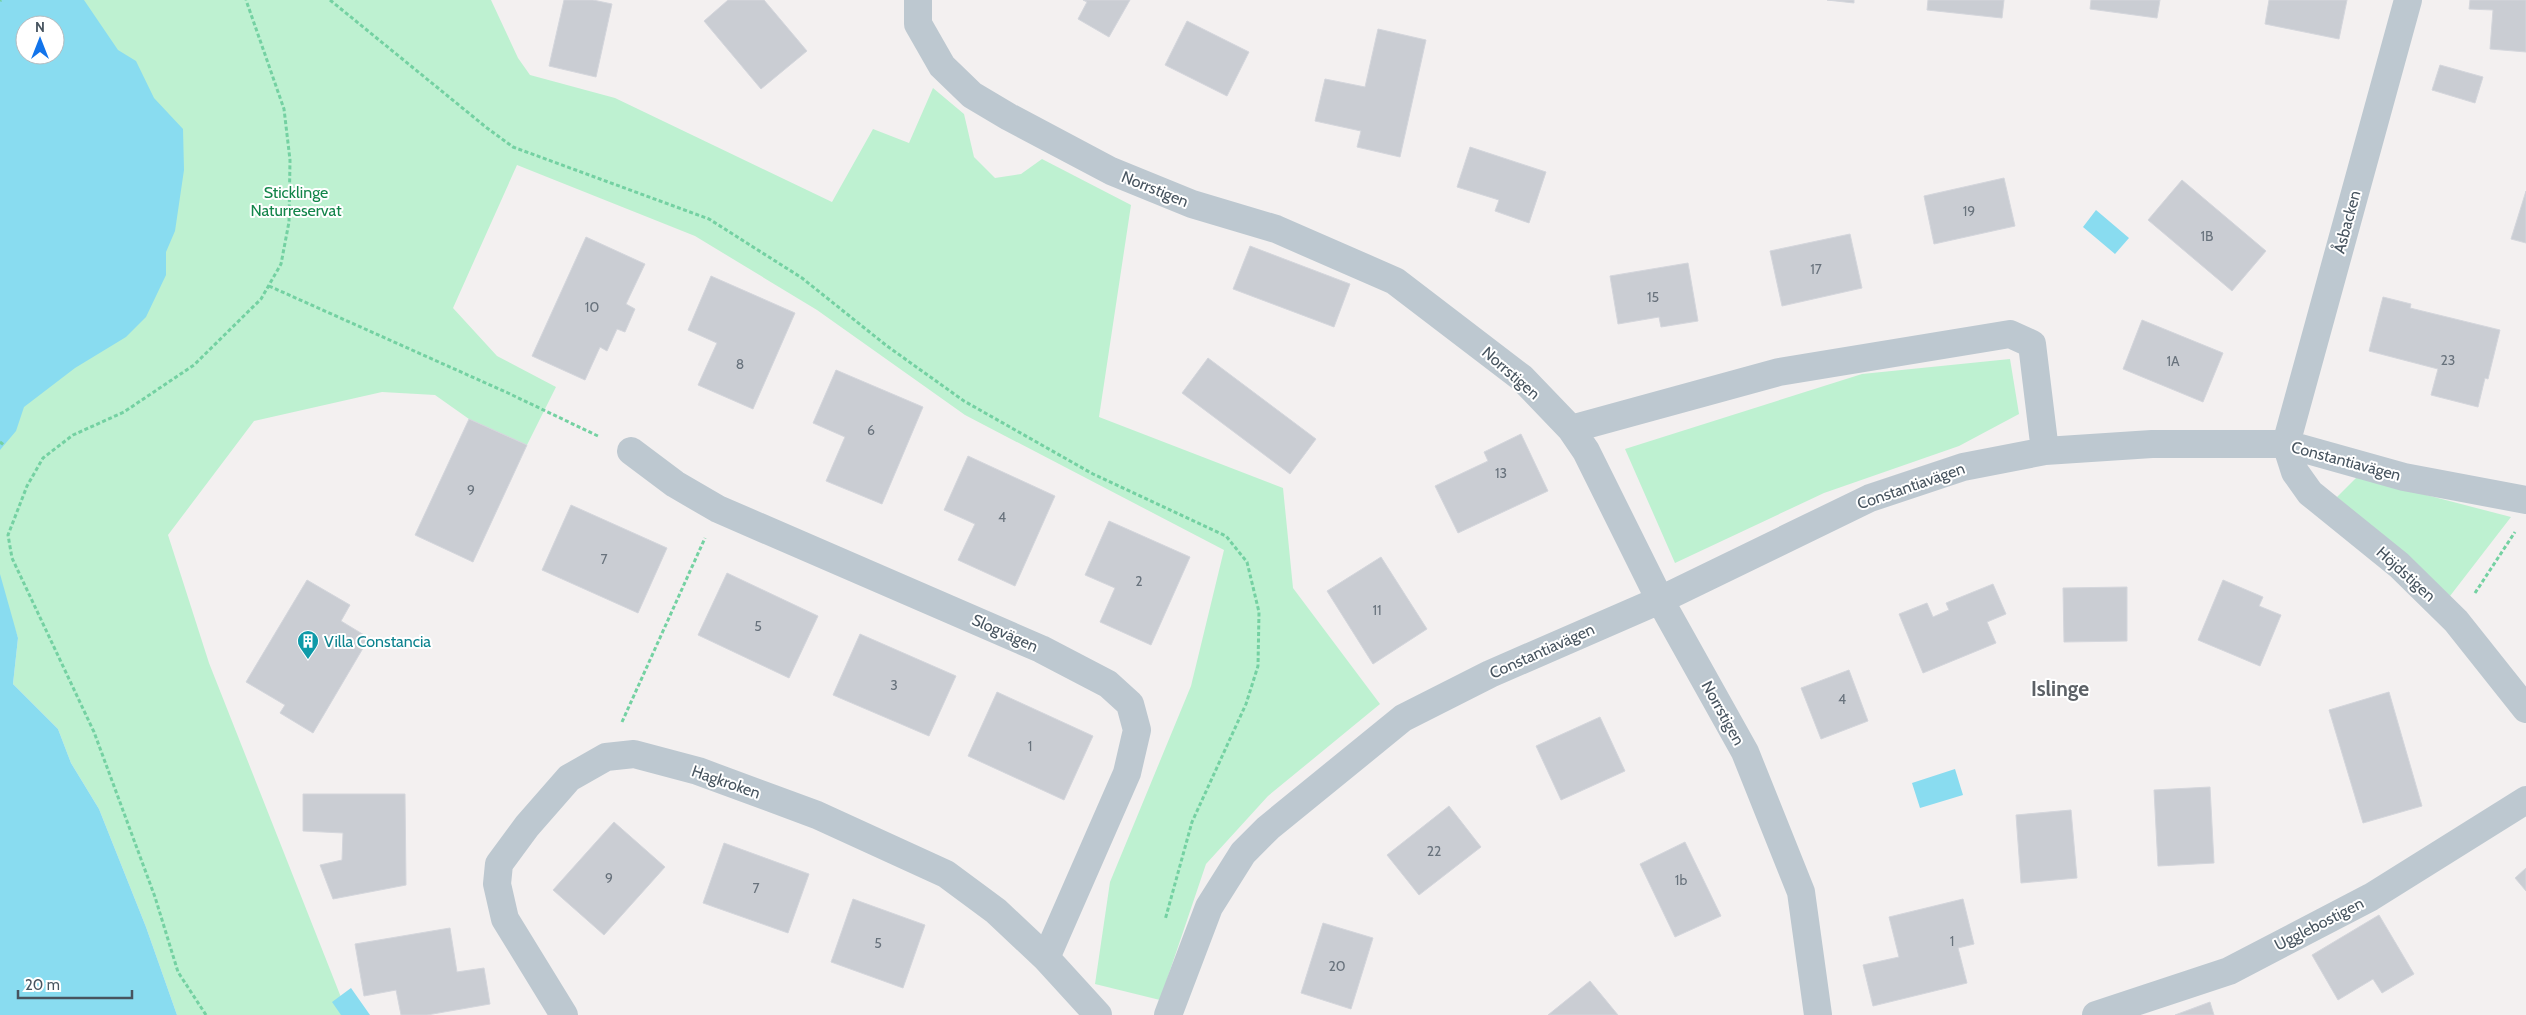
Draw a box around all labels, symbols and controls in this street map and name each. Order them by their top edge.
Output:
north arrow [15,15,65,65]
text: N [35,18,45,36]
street label: Norrstigen [1119,167,1191,211]
park label: Sticklinge Naturreservat [250,183,342,220]
street label: Åsbacken [2330,188,2365,255]
house number: 19 [1963,202,1975,220]
house number: 1B [2201,227,2213,245]
house number: 17 [1810,260,1822,278]
house number: 15 [1647,288,1659,306]
house number: 10 [585,298,599,316]
street label: Norrstigen [1478,343,1544,403]
house number: 23 [2441,351,2455,369]
house number: 1A [2166,352,2180,370]
house number: 8 [736,355,744,373]
house number: 6 [867,421,875,439]
street label: Constantiavägen [2289,437,2403,485]
street label: Constantiavägen [1855,459,1967,513]
house number: 13 [1495,464,1507,482]
house number: 9 [467,481,475,499]
house number: 4 [998,508,1006,526]
street label: Höjdstigen [2373,543,2439,605]
house number: 7 [600,550,608,568]
house number: 2 [1135,572,1143,590]
house number: 11 [1372,601,1382,619]
street label: Slogvägen [969,610,1041,656]
house number: 5 [754,617,762,635]
street label: Constantiavägen [1487,619,1597,683]
building icon: Villa Constancia [296,629,320,660]
place label: Villa Constancia [324,632,431,651]
house number: 3 [890,676,898,694]
district label: Islinge [2031,676,2089,701]
street label: Norrstigen [1698,678,1748,748]
house number: 4 [1838,690,1846,708]
house number: 1 [1028,737,1032,755]
street label: Hagkroken [689,761,763,803]
house number: 22 [1427,842,1441,860]
house number: 9 [605,869,613,887]
house number: 1b [1675,871,1687,889]
house number: 7 [752,879,760,897]
street label: Ugglebostigen [2271,893,2367,955]
house number: 1 [1950,932,1954,950]
house number: 5 [874,934,882,952]
house number: 20 [1328,957,1346,975]
scale bar [18,968,131,1000]
text: 20 m [25,976,60,994]

